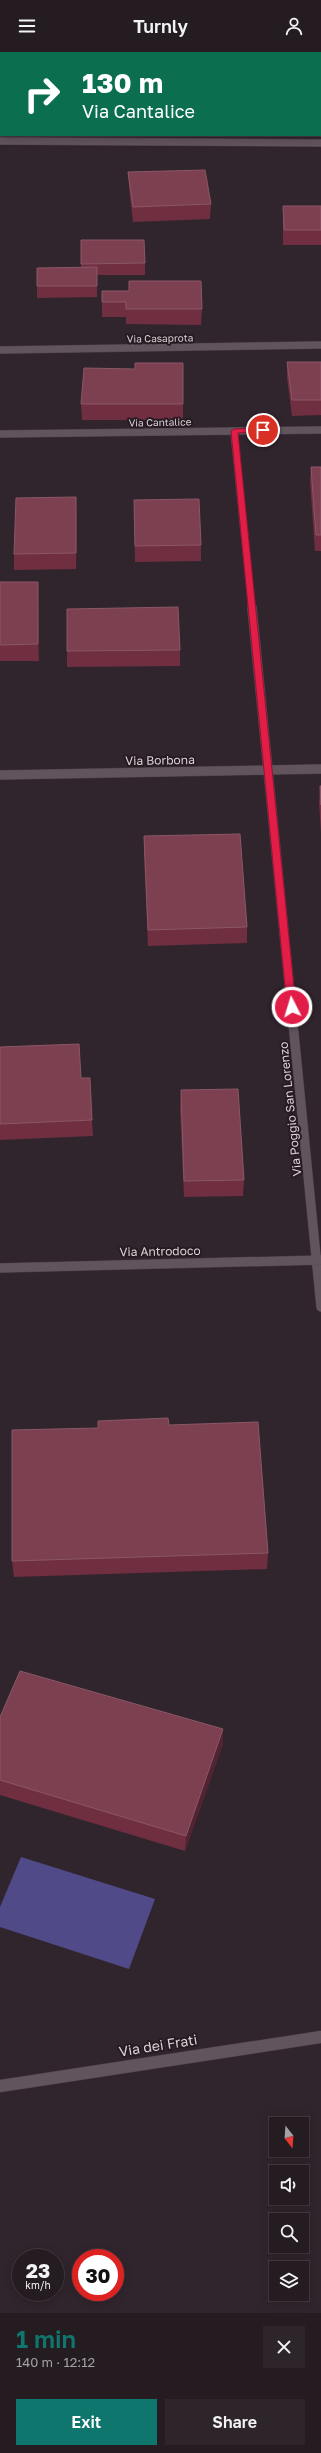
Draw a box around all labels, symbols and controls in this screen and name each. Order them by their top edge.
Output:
icon: menu [16,15,38,37]
text: Turnly [133,15,188,37]
icon: person [283,15,305,37]
text: 130 m [82,66,163,99]
icon: right [16,68,68,120]
text: Via Cantalice [82,100,195,122]
street label: Via Casaprota [127,331,193,345]
pin [246,413,280,447]
street label: Via Cantalice [128,415,192,429]
icon: arrive [252,419,274,441]
street label: Via Borbona [125,752,195,768]
position arrow [271,986,313,1028]
street label: Via Poggio San Lorenzo [275,1041,305,1177]
street label: Via Antrodoco [119,1243,201,1259]
street label: Via dei Frati [118,2030,198,2060]
north arrow [269,2117,309,2157]
map controls [269,2117,309,2301]
button: sound [269,2165,309,2205]
button: search [269,2213,309,2253]
speed limit sign: 30 [72,2249,124,2301]
text: 23 [26,2258,50,2282]
button: layers [269,2261,309,2301]
text: km/h [25,2279,51,2291]
text: 1 min [16,2324,76,2353]
button: close [263,2326,305,2368]
text: 140 m · 12:12 [16,2354,95,2370]
button: Exit [16,2399,157,2445]
button: Share [165,2399,305,2445]

